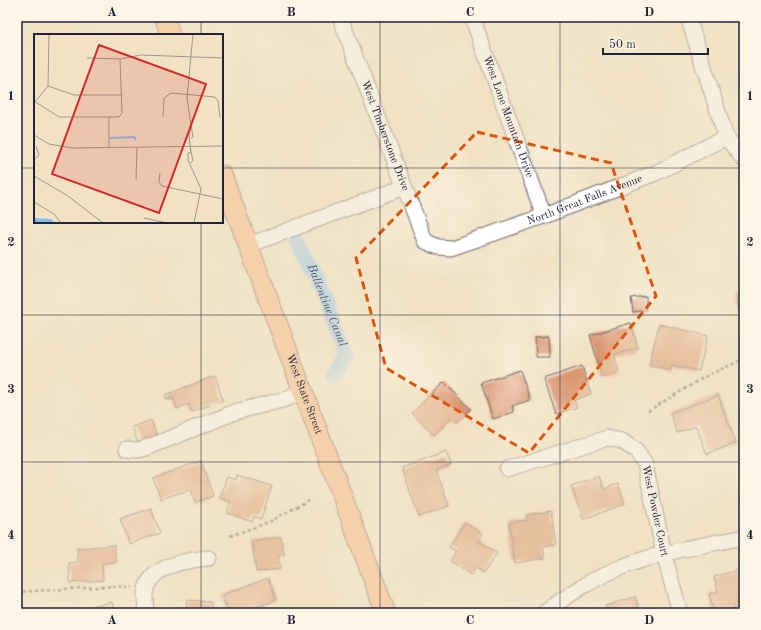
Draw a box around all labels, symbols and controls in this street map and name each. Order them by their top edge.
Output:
text: A [107,6,117,19]
text: B [286,6,296,19]
text: C [466,6,474,19]
text: D [644,6,654,19]
scale bar [603,30,708,56]
inset map [34,34,223,223]
text: 50 m [609,38,636,51]
street label: West Lone Mountain Drive [481,54,535,179]
street label: West Timberstone Drive [359,79,411,192]
text: 1 [7,90,15,103]
text: 1 [746,90,754,103]
street label: North Great Falls Avenue [526,173,644,227]
text: 2 [7,236,15,249]
text: 2 [746,236,754,249]
water label: Ballentine Canal [304,262,349,349]
street label: West State Street [284,352,324,436]
text: 3 [7,383,15,396]
text: 3 [746,383,754,396]
street label: West Powder Court [640,464,670,558]
text: 4 [7,529,15,542]
text: 4 [746,529,754,542]
text: A [107,614,117,627]
text: B [286,614,296,627]
text: C [466,614,474,627]
text: D [644,614,654,627]

